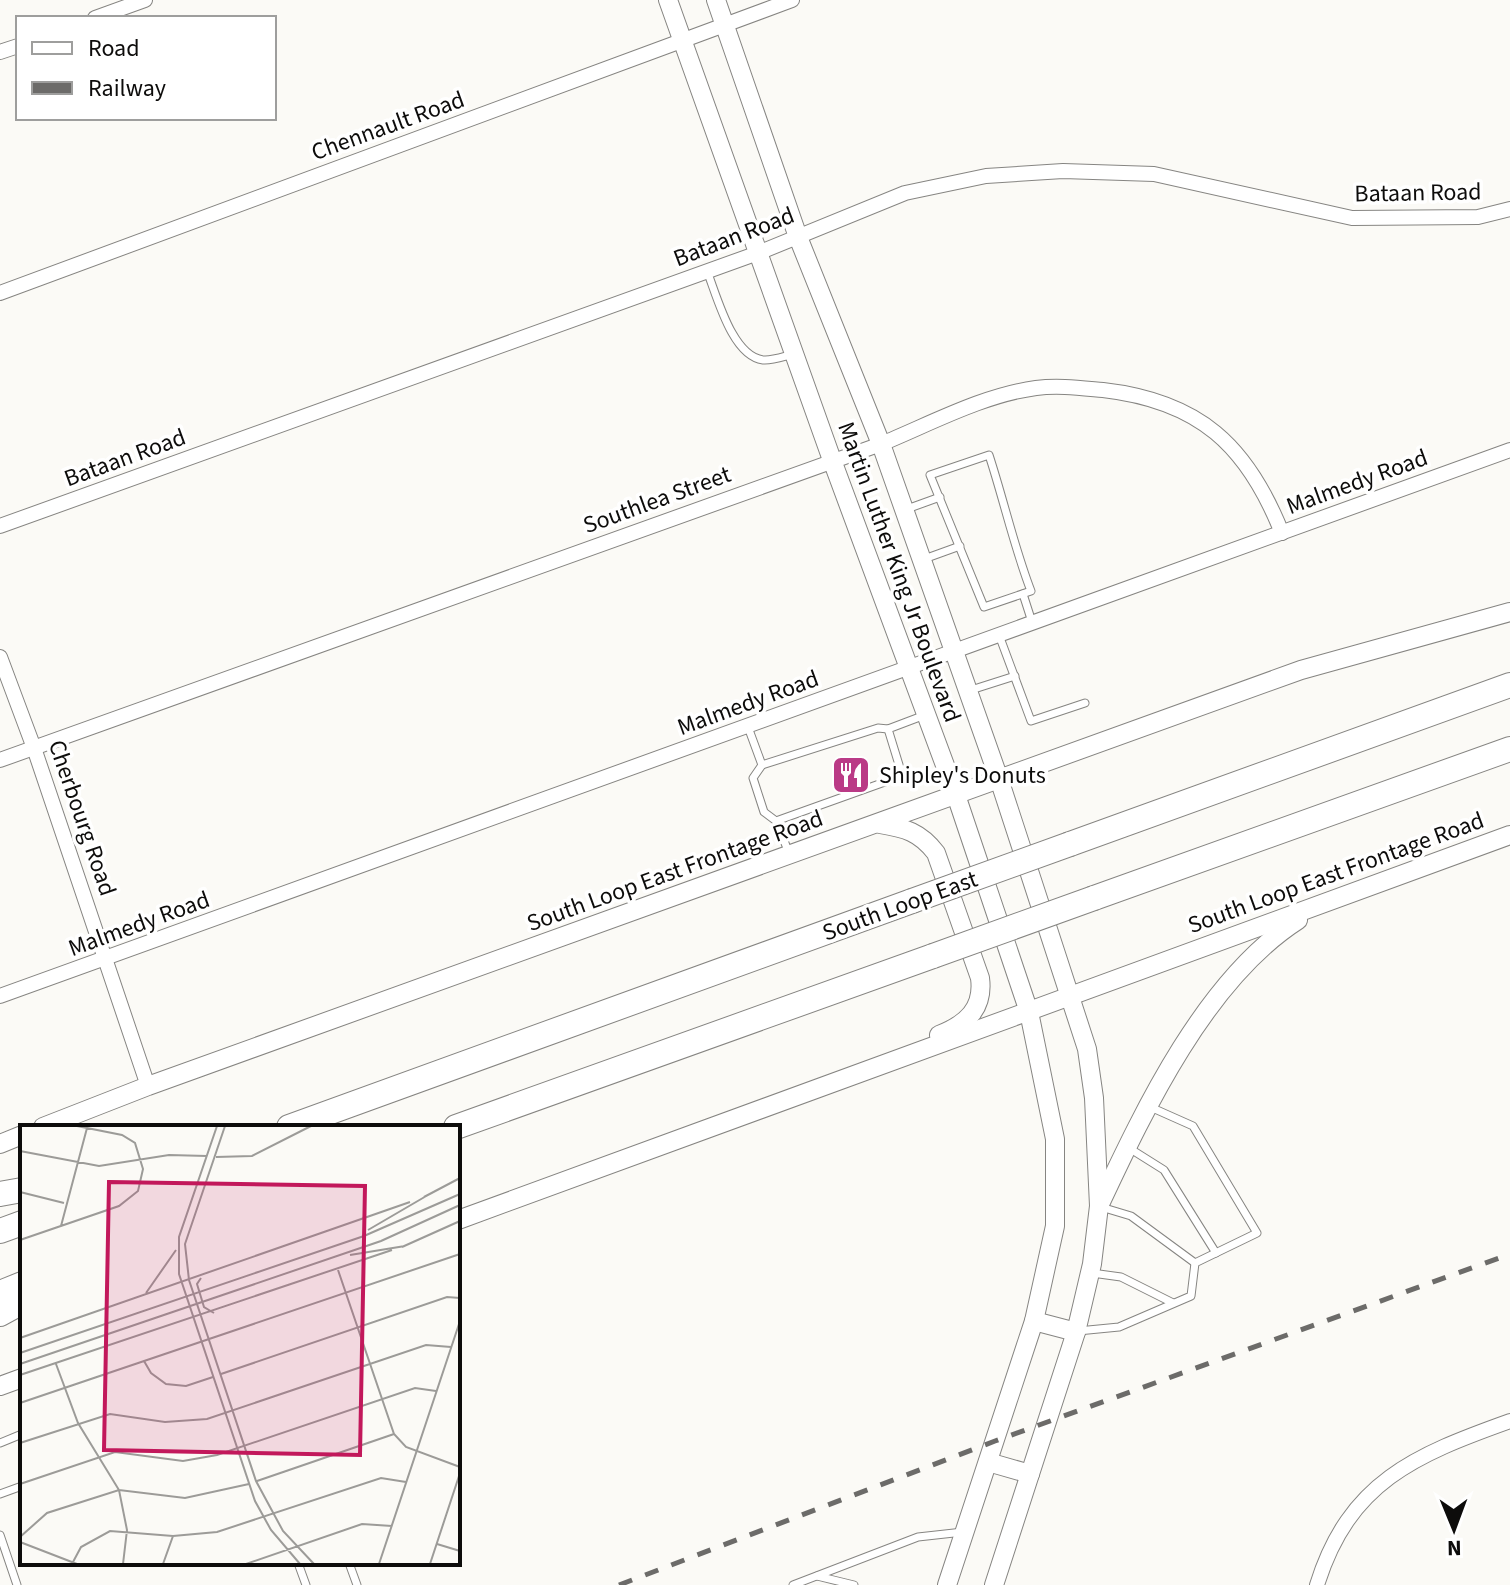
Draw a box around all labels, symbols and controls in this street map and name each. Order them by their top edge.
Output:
legend [16,16,276,120]
text: Road [88,31,140,66]
text: Railway [88,71,166,106]
street label: Chennault Road [307,82,469,170]
street label: Bataan Road [1354,174,1482,212]
street label: Bataan Road [668,198,800,276]
street label: Martin Luther King Jr Boulevard [828,417,970,727]
street label: Bataan Road [59,420,191,496]
street label: Malmedy Road [1281,440,1433,524]
street label: Southlea Street [578,457,736,543]
street label: Malmedy Road [672,661,824,745]
street label: Cherbourg Road [39,735,125,901]
restaurant icon: Shipley's Donuts [830,754,872,796]
place label: Shipley's Donuts [879,758,1046,793]
street label: South Loop East Frontage Road [522,801,828,941]
street label: South Loop East Frontage Road [1183,803,1489,943]
street label: South Loop East [818,862,982,950]
street label: Malmedy Road [63,882,215,966]
inset map [20,1125,460,1565]
north arrow [1414,1489,1494,1569]
text: N [1447,1532,1462,1564]

